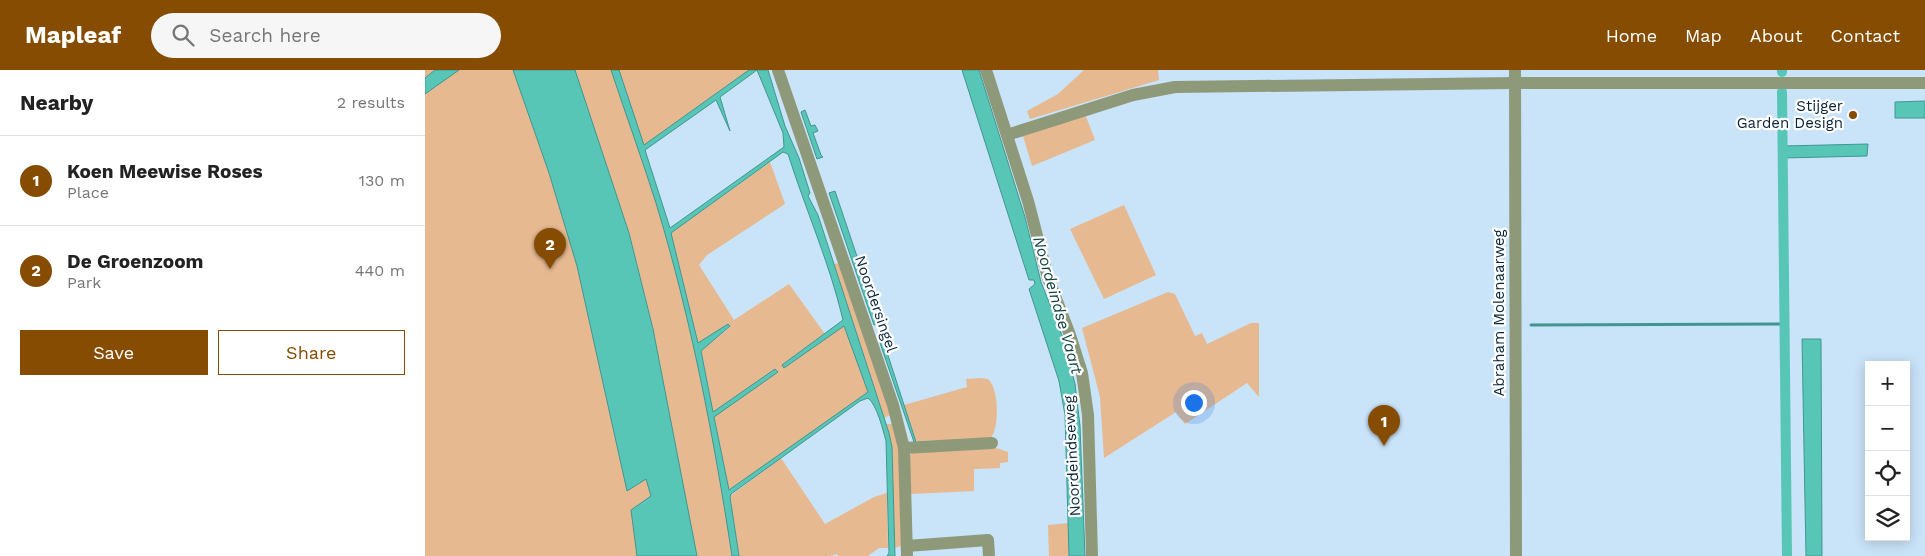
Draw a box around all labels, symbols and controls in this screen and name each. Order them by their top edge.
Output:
search box [151,13,501,58]
text: Mapleaf [25,21,121,49]
icon: search [169,21,197,49]
text: Search here [209,24,321,47]
text: Home [1606,25,1657,46]
text: Map [1685,25,1722,46]
text: About [1750,25,1802,46]
text: Contact [1830,25,1900,46]
text: Nearby [20,90,93,115]
text: 2 results [337,93,405,112]
place label: Stijger Garden Design [1737,97,1843,132]
marker: Stijger Garden Design [1847,109,1859,121]
text: Koen Meewise Roses [67,160,263,183]
text: 1 [33,171,39,190]
text: 130 m [359,171,405,190]
text: Place [67,183,109,202]
pin: 2 [534,228,566,269]
street label: Abraham Molenaarweg [1490,229,1508,397]
water label: Noordeindse Vaart [1029,234,1087,376]
text: De Groenzoom [67,250,203,273]
street label: Noordersingel [851,253,901,355]
text: 2 [31,261,41,280]
text: 440 m [355,261,405,280]
text: Park [67,273,101,292]
button: Save [20,330,208,375]
button: Share [218,330,405,375]
map controls [1865,361,1910,541]
button: + [1865,361,1910,406]
your location [1181,390,1207,416]
street label: Noordeindseweg [1060,395,1084,517]
pin: 1 [1368,405,1400,446]
button: − [1865,406,1910,451]
button: locate [1865,451,1910,496]
button: layers [1865,496,1910,541]

